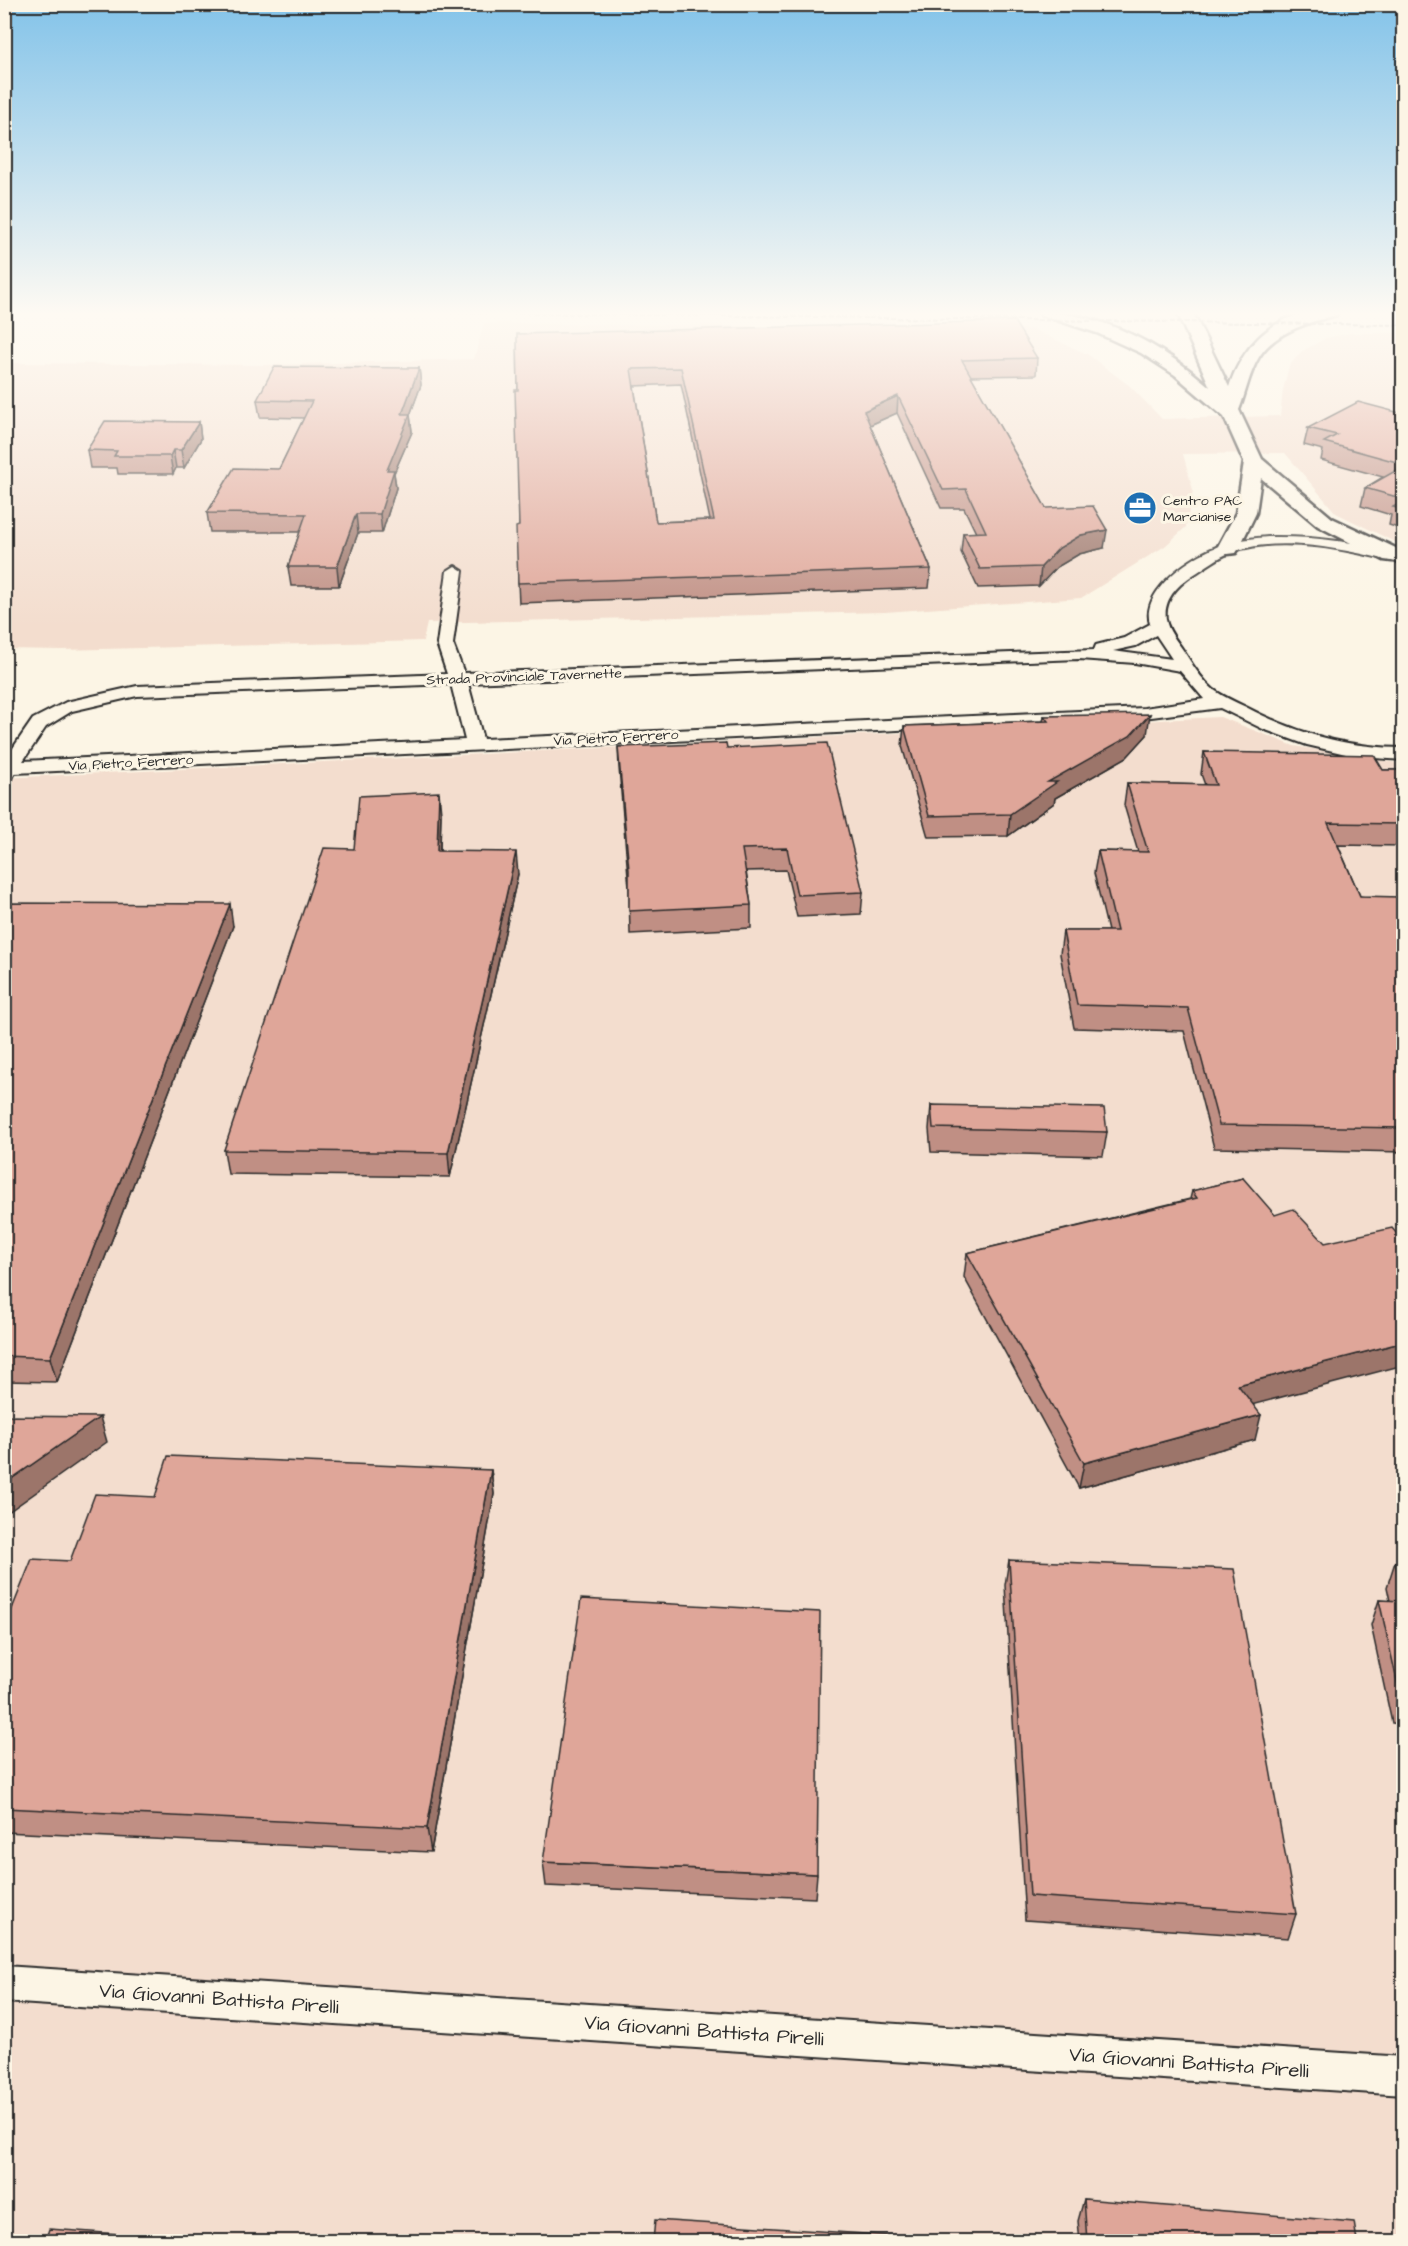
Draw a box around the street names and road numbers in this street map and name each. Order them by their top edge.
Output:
street label: Strada Provinciale Tavernette [426,664,623,690]
street label: Via Pietro Ferrero [553,725,679,751]
street label: Via Pietro Ferrero [68,750,194,776]
street label: Via Giovanni Battista Pirelli [98,1977,340,2021]
street label: Via Giovanni Battista Pirelli [583,2009,825,2053]
street label: Via Giovanni Battista Pirelli [1068,2041,1310,2085]

